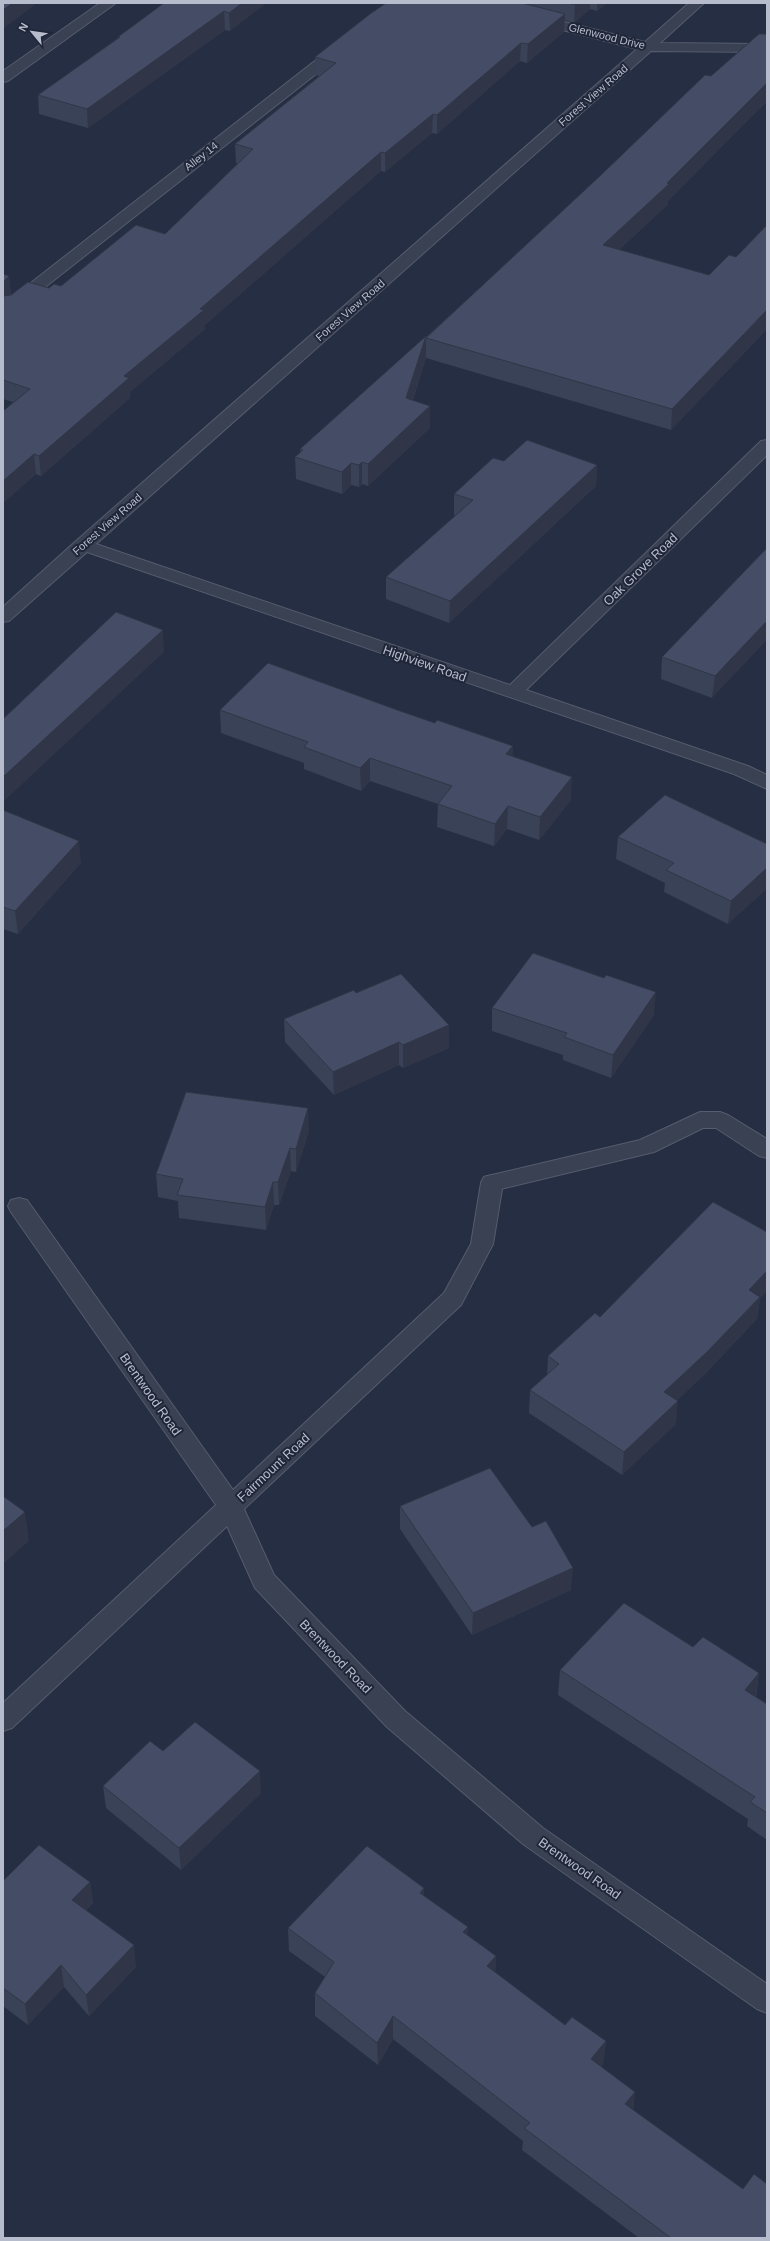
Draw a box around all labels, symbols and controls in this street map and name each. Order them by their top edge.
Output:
north arrow [12,12,52,52]
text: N [16,21,30,34]
street label: Glenwood Drive [568,21,646,51]
street label: Forest View Road [556,62,630,128]
street label: Alley 14 [182,139,220,173]
street label: Forest View Road [313,277,387,343]
street label: Forest View Road [70,491,144,557]
street label: Oak Grove Road [600,530,681,609]
street label: Highview Road [381,642,469,685]
street label: Brentwood Road [117,1350,185,1438]
street label: Fairmount Road [234,1430,313,1505]
street label: Brentwood Road [297,1616,375,1696]
street label: Brentwood Road [536,1834,624,1902]

